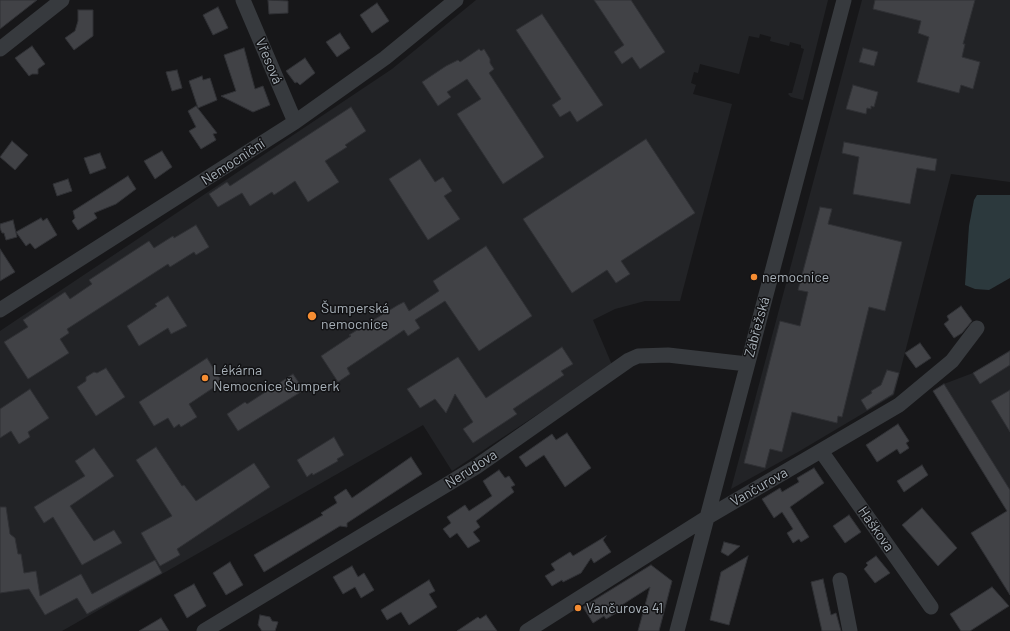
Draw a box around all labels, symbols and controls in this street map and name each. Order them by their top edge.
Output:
street label: Vřesová [252,36,286,86]
street label: Nemocniční [198,135,268,189]
place label: nemocnice [762,269,829,285]
marker: nemocnice [749,272,759,282]
street label: Zábřežská [741,295,773,359]
place label: Šumperská nemocnice [321,300,389,332]
marker: Šumperská nemocnice [306,310,318,322]
place label: Lékárna Nemocnice Šumperk [213,362,339,394]
marker: Lékárna Nemocnice Šumperk [200,373,210,383]
street label: Nerudova [442,446,500,492]
street label: Vančurova [728,464,790,510]
street label: Haškova [855,503,897,555]
place label: Vančurova 41 [586,600,663,616]
marker: Vančurova 41 [573,603,583,613]

